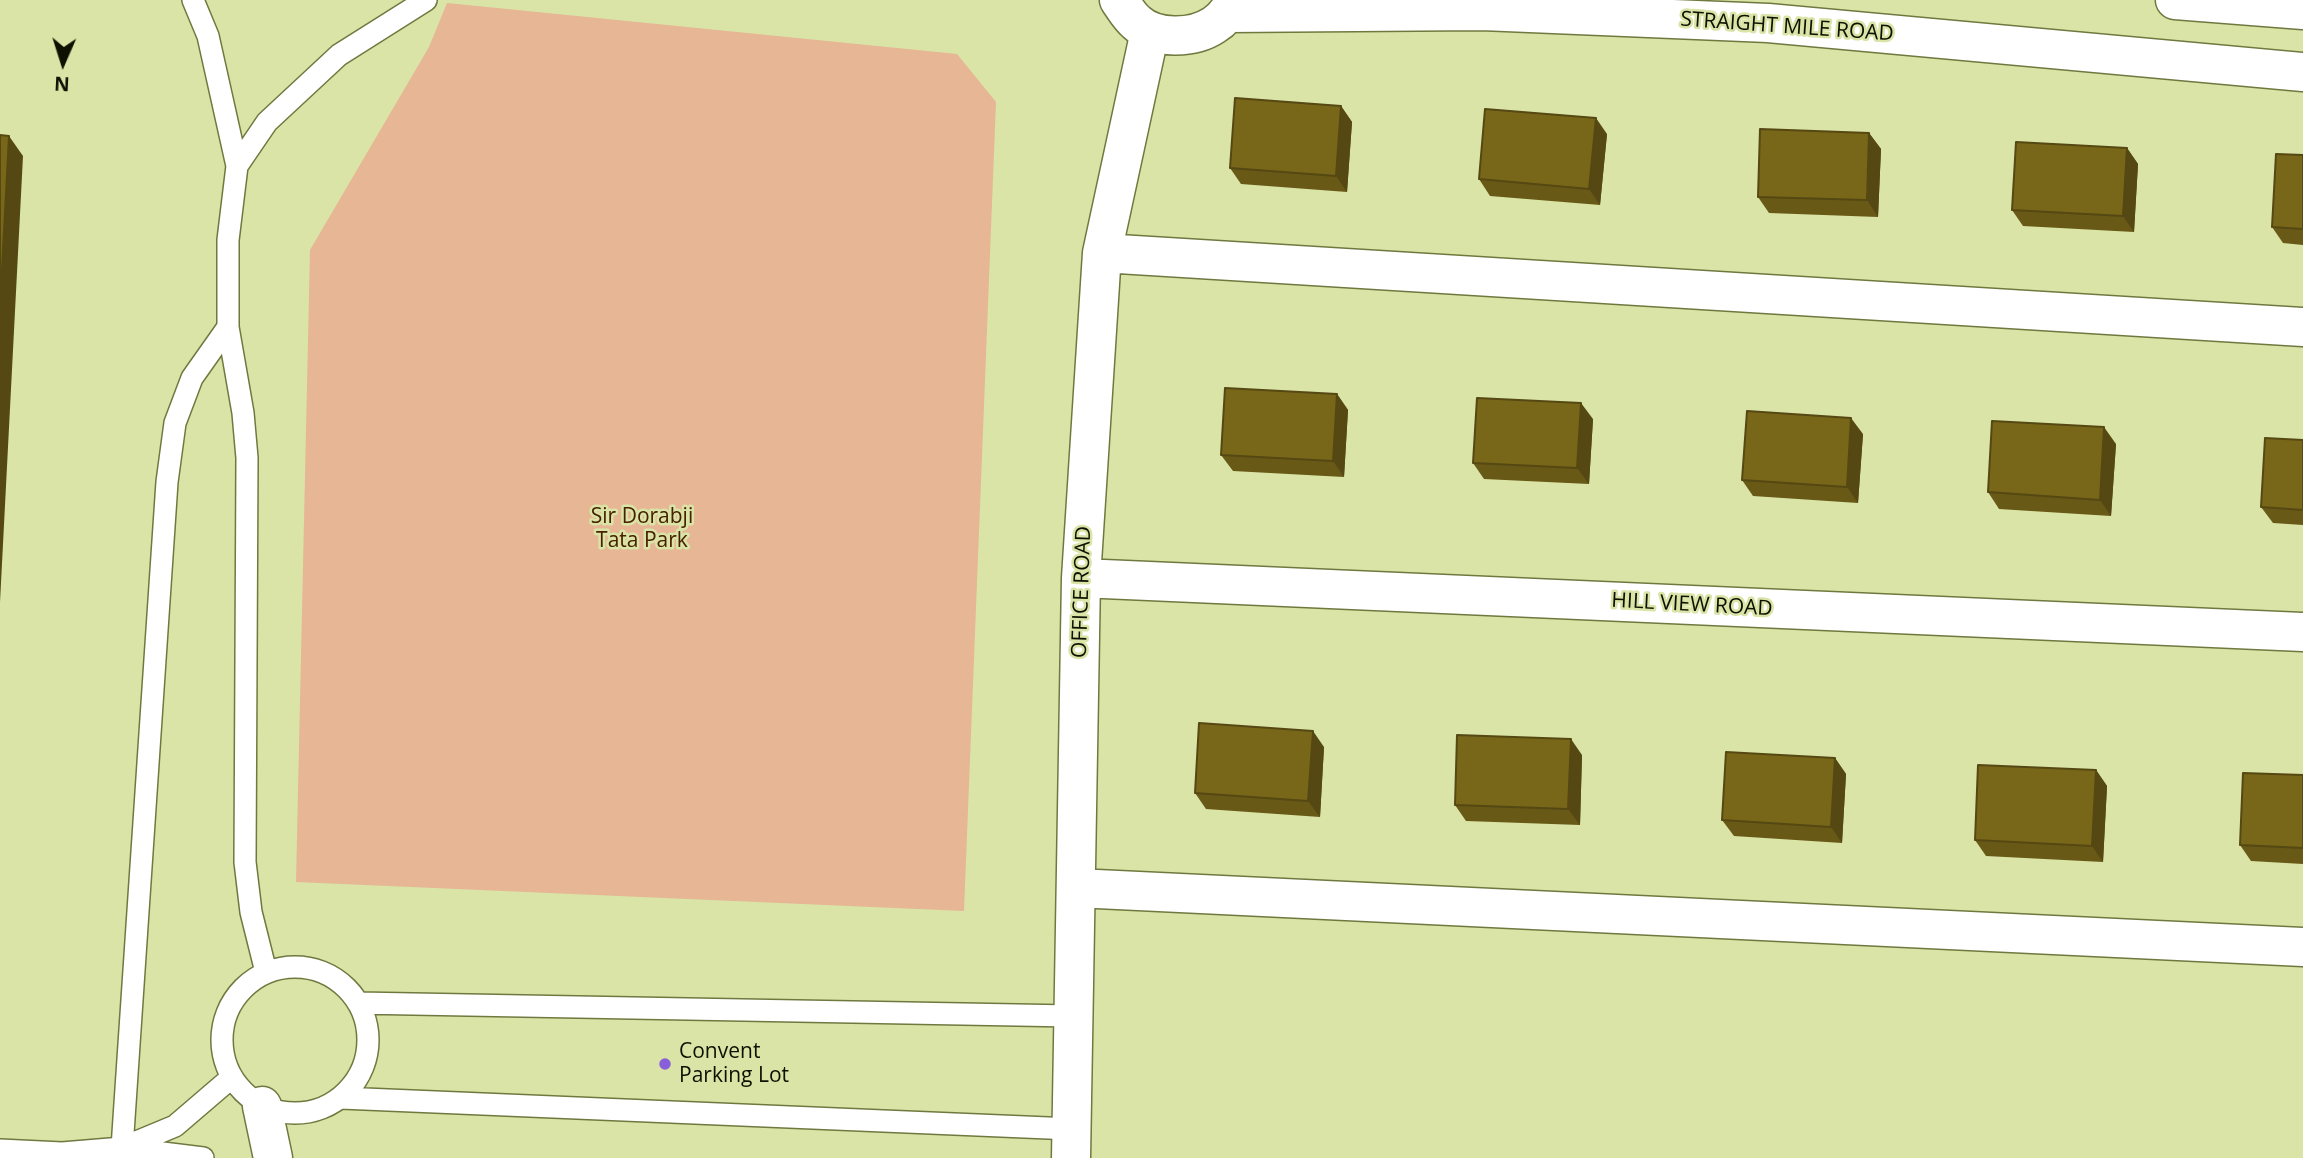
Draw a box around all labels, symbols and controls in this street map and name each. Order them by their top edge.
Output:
street label: STRAIGHT MILE ROAD [1680,7,1894,47]
north arrow [28,28,98,98]
text: N [54,71,70,97]
park label: Sir Dorabji Tata Park [591,504,693,554]
street label: OFFICE ROAD [1067,526,1097,658]
street label: HILL VIEW ROAD [1611,588,1773,622]
place label: Convent Parking Lot [679,1039,789,1089]
marker: Convent Parking Lot [657,1056,673,1072]

